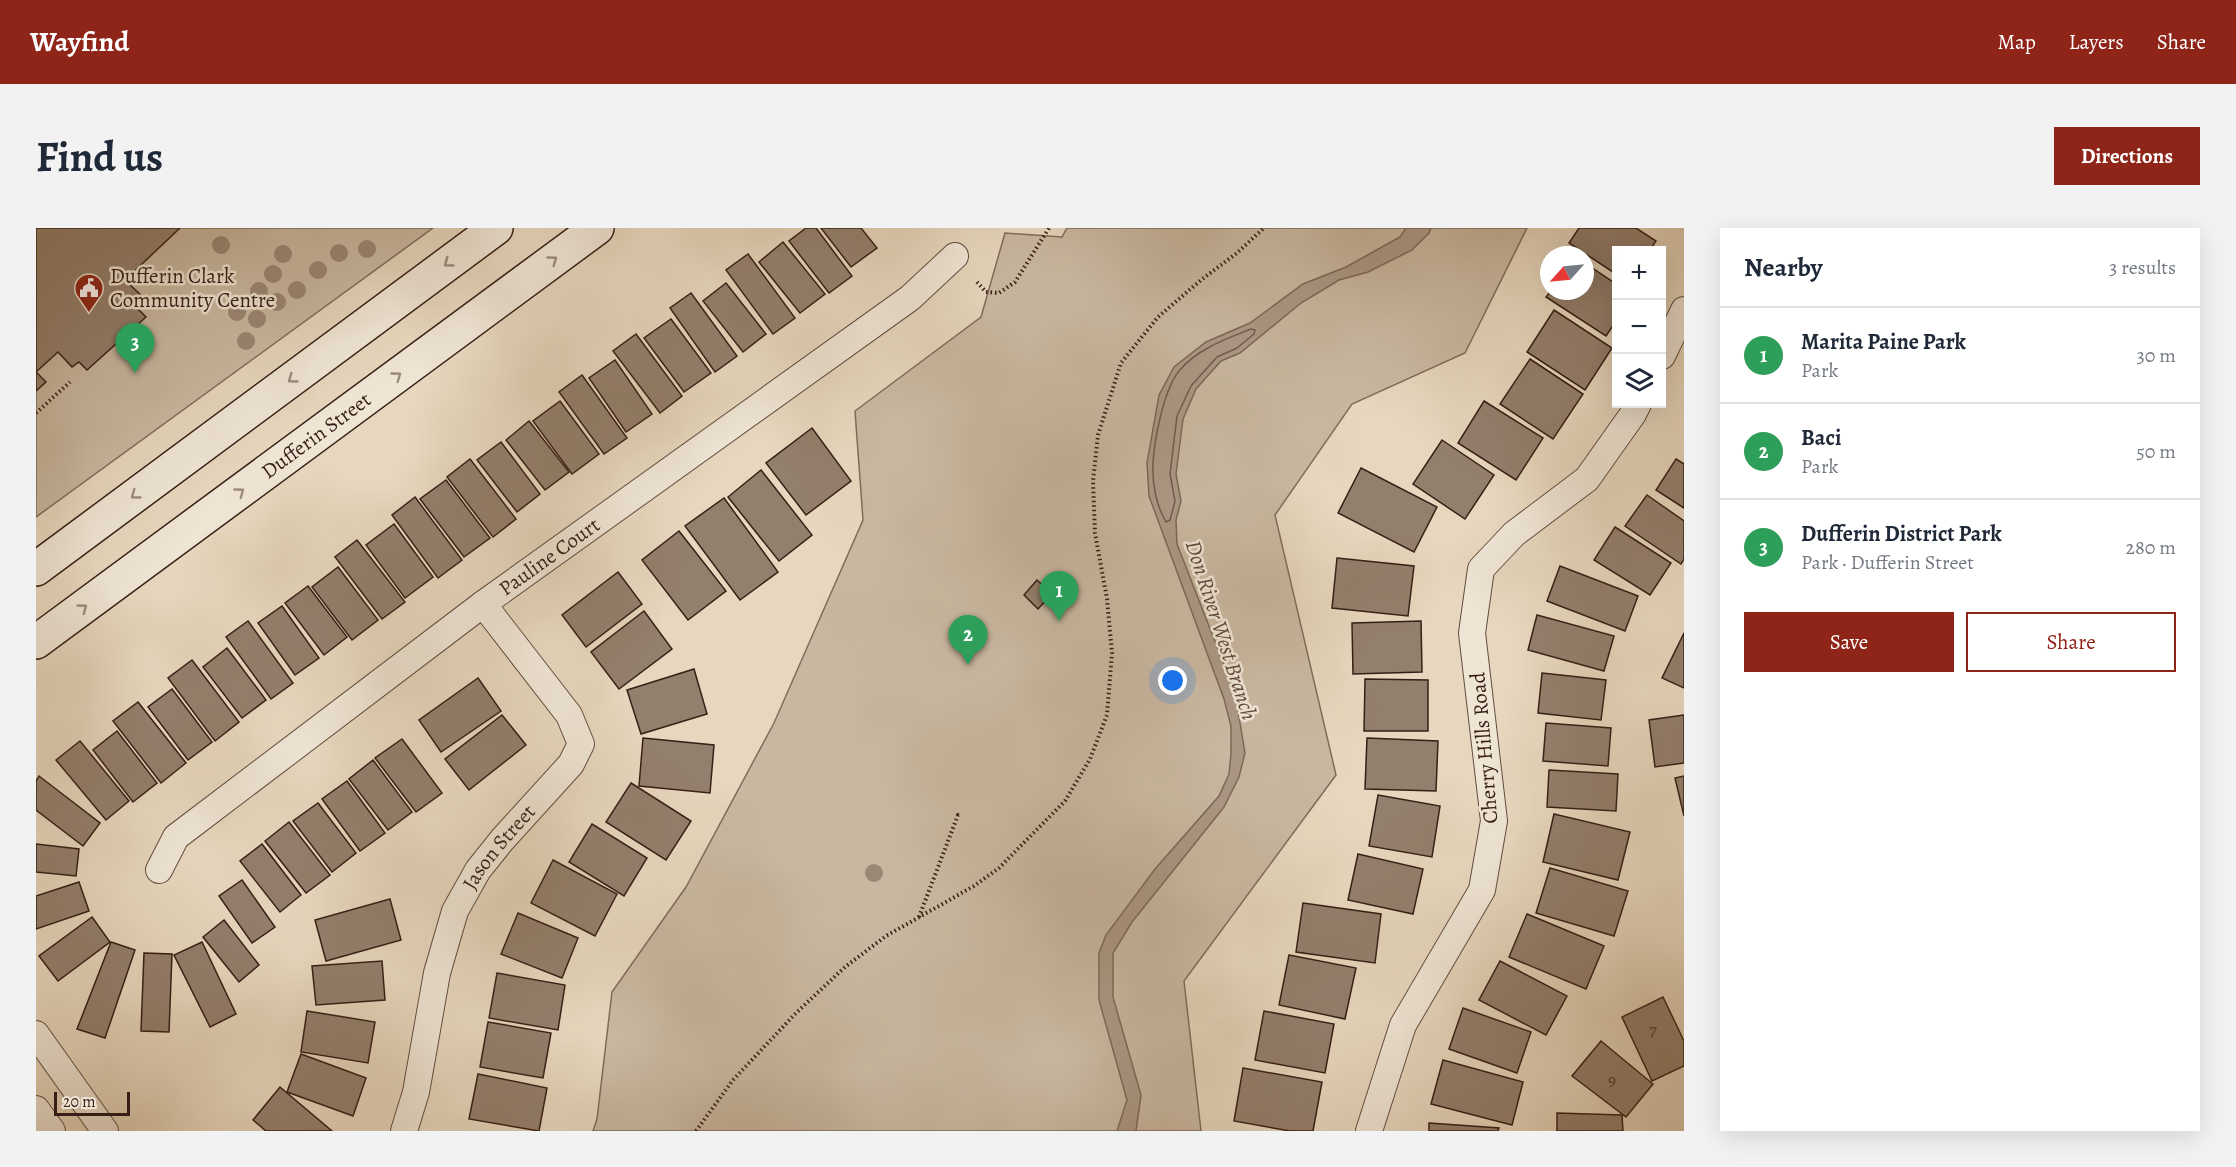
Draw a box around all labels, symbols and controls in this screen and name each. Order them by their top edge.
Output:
text: Wayfind [30,23,129,61]
text: Map [1997,28,2036,56]
text: Layers [2069,28,2124,56]
text: Share [2157,28,2206,56]
button: Directions [2054,127,2200,185]
text: Find us [36,128,163,185]
north arrow [1540,246,1594,300]
map controls [1612,246,1666,408]
button: + [1612,246,1666,300]
text: Nearby [1744,250,1823,285]
text: 3 results [2109,254,2176,281]
one-way arrow [444,256,455,267]
one-way arrow [547,256,558,267]
place label: Dufferin Clark Community Centre [110,262,275,314]
public building icon: Dufferin Clark Community Centre [73,272,105,314]
button: − [1612,300,1666,354]
pin: 3 [116,324,154,373]
text: Marita Paine Park [1801,327,1966,357]
text: 1 [1760,342,1767,369]
text: 30 m [2136,342,2176,369]
button: layers [1612,354,1666,408]
text: Park [1801,357,1839,384]
one-way arrow [287,371,298,382]
one-way arrow [390,372,401,383]
street label: Dufferin Street [255,386,377,485]
text: Baci [1801,423,1841,453]
text: 2 [1759,438,1768,465]
text: 50 m [2136,438,2176,465]
text: Park [1801,453,1839,480]
one-way arrow [130,487,141,498]
one-way arrow [233,488,244,499]
street label: Pauline Court [493,511,605,602]
text: Dufferin District Park [1801,519,2002,549]
text: 3 [1759,534,1768,561]
text: 280 m [2126,534,2176,561]
water label: Don River West Branch [1178,537,1264,724]
text: Park · Dufferin Street [1801,549,1974,576]
pin: 1 [1040,572,1078,621]
one-way arrow [76,604,87,615]
button: Save [1744,612,1954,672]
button: Share [1966,612,2176,672]
pin: 2 [948,616,988,665]
your location [1158,666,1187,695]
street label: Cherry Hills Road [1463,670,1505,825]
street label: Jason Street [456,798,542,895]
house number: 7 [1649,1017,1657,1041]
house number: 9 [1608,1068,1616,1092]
scale bar [54,1089,130,1116]
text: 20 m [63,1091,96,1113]

